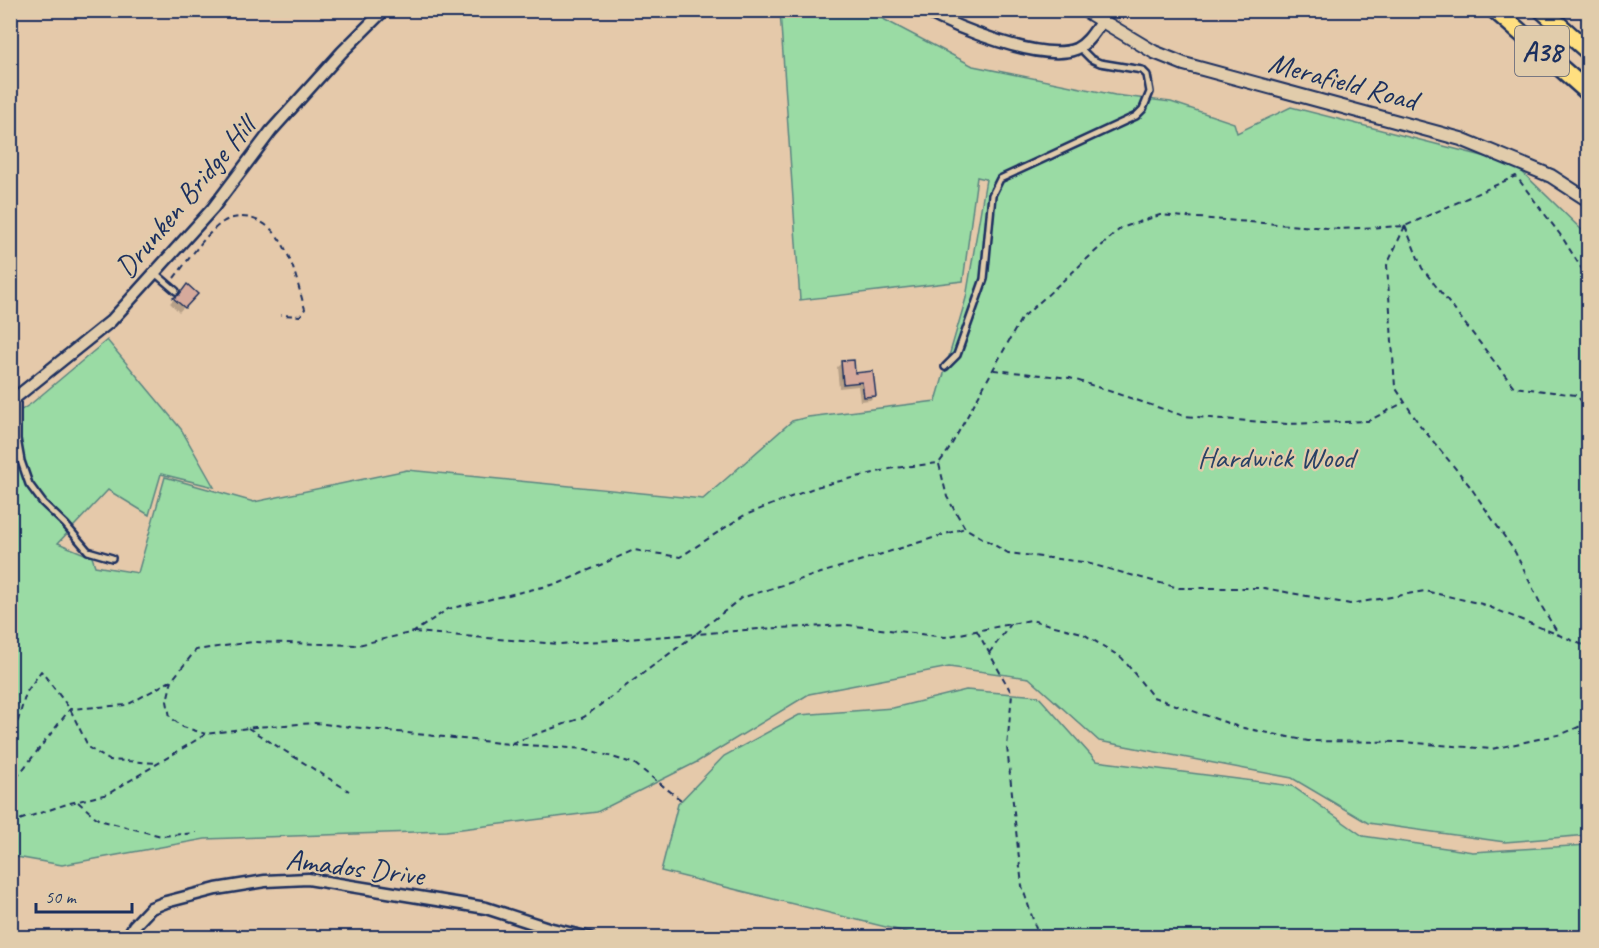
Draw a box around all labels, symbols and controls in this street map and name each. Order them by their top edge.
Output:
road number: A38 [1515,26,1569,76]
street label: Merafield Road [1265,43,1425,120]
street label: Drunken Bridge Hill [107,105,267,285]
park label: Hardwick Wood [1197,438,1359,476]
street label: Amados Drive [284,840,428,895]
scale bar [36,876,132,914]
text: 50 m [45,886,78,908]

